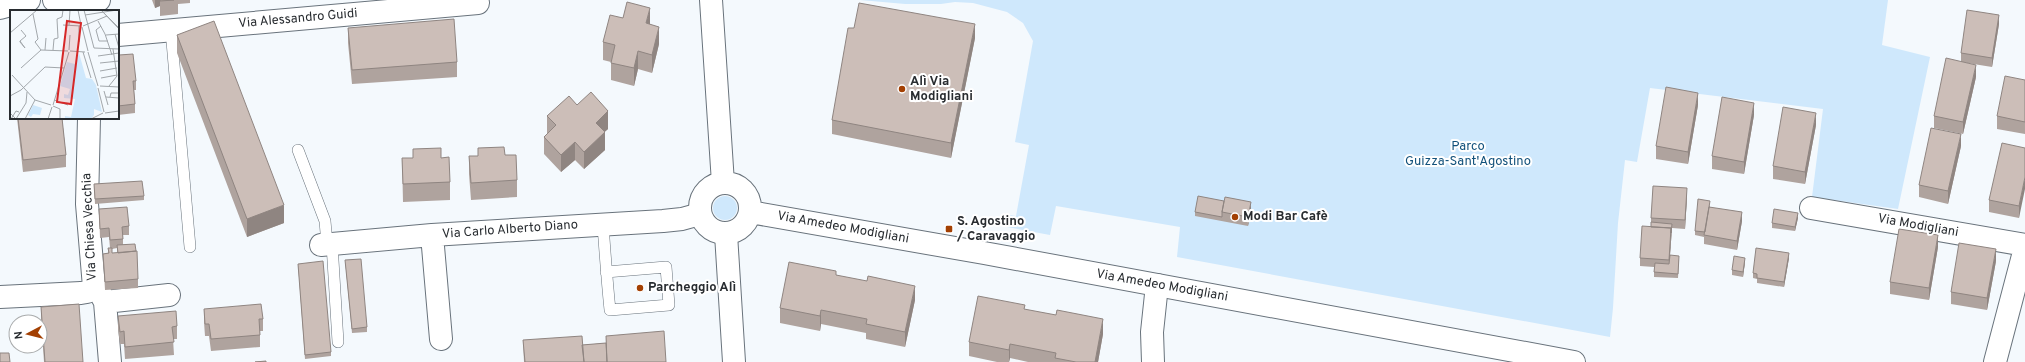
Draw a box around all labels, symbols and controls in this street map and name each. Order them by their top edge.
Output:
street label: Via Alessandro Guidi [238,6,358,32]
inset map [10,10,119,119]
place label: Alì Via Modigliani [910,74,973,105]
marker: Alì Via Modigliani [897,84,907,94]
park label: Parco Guizza-Sant'Agostino [1405,139,1531,170]
street label: Via Chiesa Vecchia [79,173,101,281]
street label: Via Amedeo Modigliani [776,209,910,247]
place label: Modi Bar Cafè [1243,209,1328,225]
street label: Via Modigliani [1876,211,1960,241]
marker: Modi Bar Cafè [1230,212,1240,222]
place label: S. Agostino / Caravaggio [956,214,1035,245]
street label: Via Carlo Alberto Diano [441,217,579,243]
marker: S. Agostino / Caravaggio [944,224,954,234]
street label: Via Amedeo Modigliani [1095,267,1229,305]
place label: Parcheggio Alì [648,280,736,296]
marker: Parcheggio Alì [635,283,645,293]
north arrow [8,314,48,354]
text: N [12,330,26,340]

